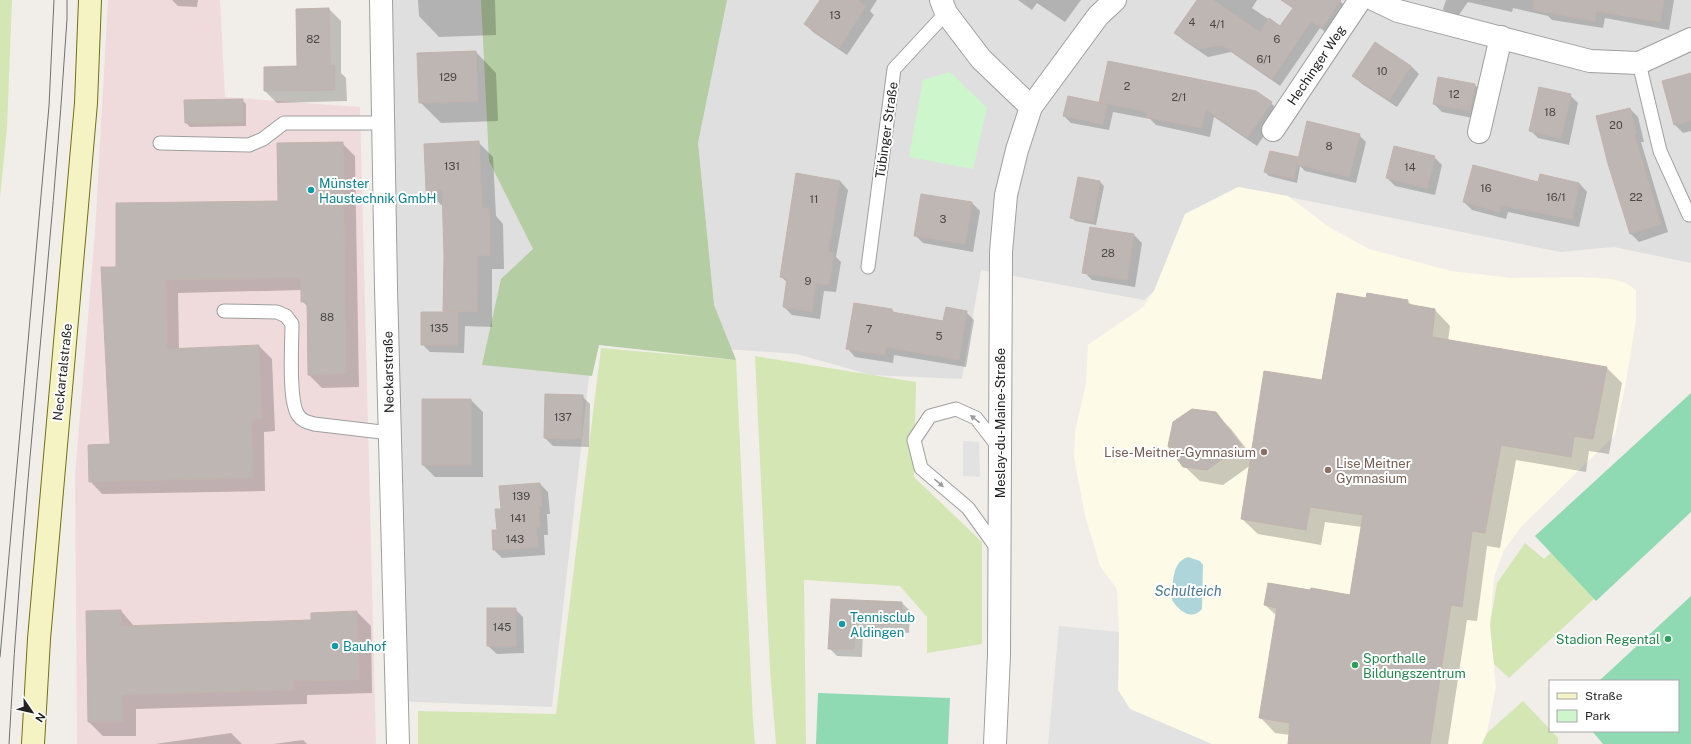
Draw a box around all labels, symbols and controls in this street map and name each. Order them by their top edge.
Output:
house number: 13 [829,9,841,21]
house number: 4 [1189,16,1196,28]
house number: 4/1 [1209,18,1225,30]
street label: Hechinger Weg [1284,23,1349,108]
house number: 82 [306,33,320,45]
house number: 6 [1274,33,1281,45]
house number: 6/1 [1256,53,1272,65]
house number: 10 [1376,65,1388,77]
house number: 129 [439,71,457,83]
house number: 2 [1124,80,1131,92]
street label: Tübinger Straße [872,81,901,179]
house number: 12 [1448,88,1460,100]
house number: 2/1 [1172,91,1186,103]
house number: 18 [1544,106,1556,118]
house number: 20 [1609,119,1623,131]
house number: 8 [1325,140,1333,152]
house number: 131 [444,160,460,172]
house number: 14 [1404,161,1416,173]
place label: Münster Haustechnik GmbH [319,176,436,206]
house number: 16 [1480,182,1492,194]
marker: Münster Haustechnik GmbH [306,185,316,195]
house number: 16/1 [1546,191,1566,203]
house number: 22 [1629,191,1643,203]
house number: 11 [810,193,818,205]
house number: 3 [940,213,947,225]
house number: 28 [1101,247,1115,259]
house number: 9 [805,275,812,287]
house number: 88 [320,311,334,323]
house number: 135 [430,322,448,334]
street label: Neckartalstraße [50,323,75,421]
house number: 7 [866,323,873,335]
house number: 5 [935,330,943,342]
street label: Neckarstraße [380,331,397,413]
street label: Meslay-du-Maine-Straße [993,348,1008,498]
house number: 137 [554,411,572,423]
one-way arrow [970,415,980,424]
place label: Lise-Meitner-Gymnasium [1104,445,1256,460]
marker: Lise-Meitner-Gymnasium [1259,447,1269,457]
place label: Lise Meitner Gymnasium [1336,456,1411,486]
marker: Lise Meitner Gymnasium [1323,465,1333,475]
one-way arrow [934,479,944,488]
house number: 139 [512,490,530,502]
house number: 141 [510,512,526,524]
house number: 143 [506,533,524,545]
water label: Schulteich [1154,583,1222,599]
place label: Tennisclub Aldingen [850,610,915,640]
marker: Tennisclub Aldingen [837,619,847,629]
house number: 145 [493,621,511,633]
place label: Stadion Regental [1556,632,1660,647]
marker: Stadion Regental [1663,634,1673,644]
place label: Bauhof [343,639,386,654]
marker: Bauhof [330,641,340,651]
place label: Sporthalle Bildungszentrum [1363,651,1466,681]
marker: Sporthalle Bildungszentrum [1350,660,1360,670]
legend [1549,680,1679,732]
text: Straße [1585,689,1623,703]
north arrow [12,692,52,732]
text: Park [1585,709,1611,723]
text: N [33,711,48,725]

